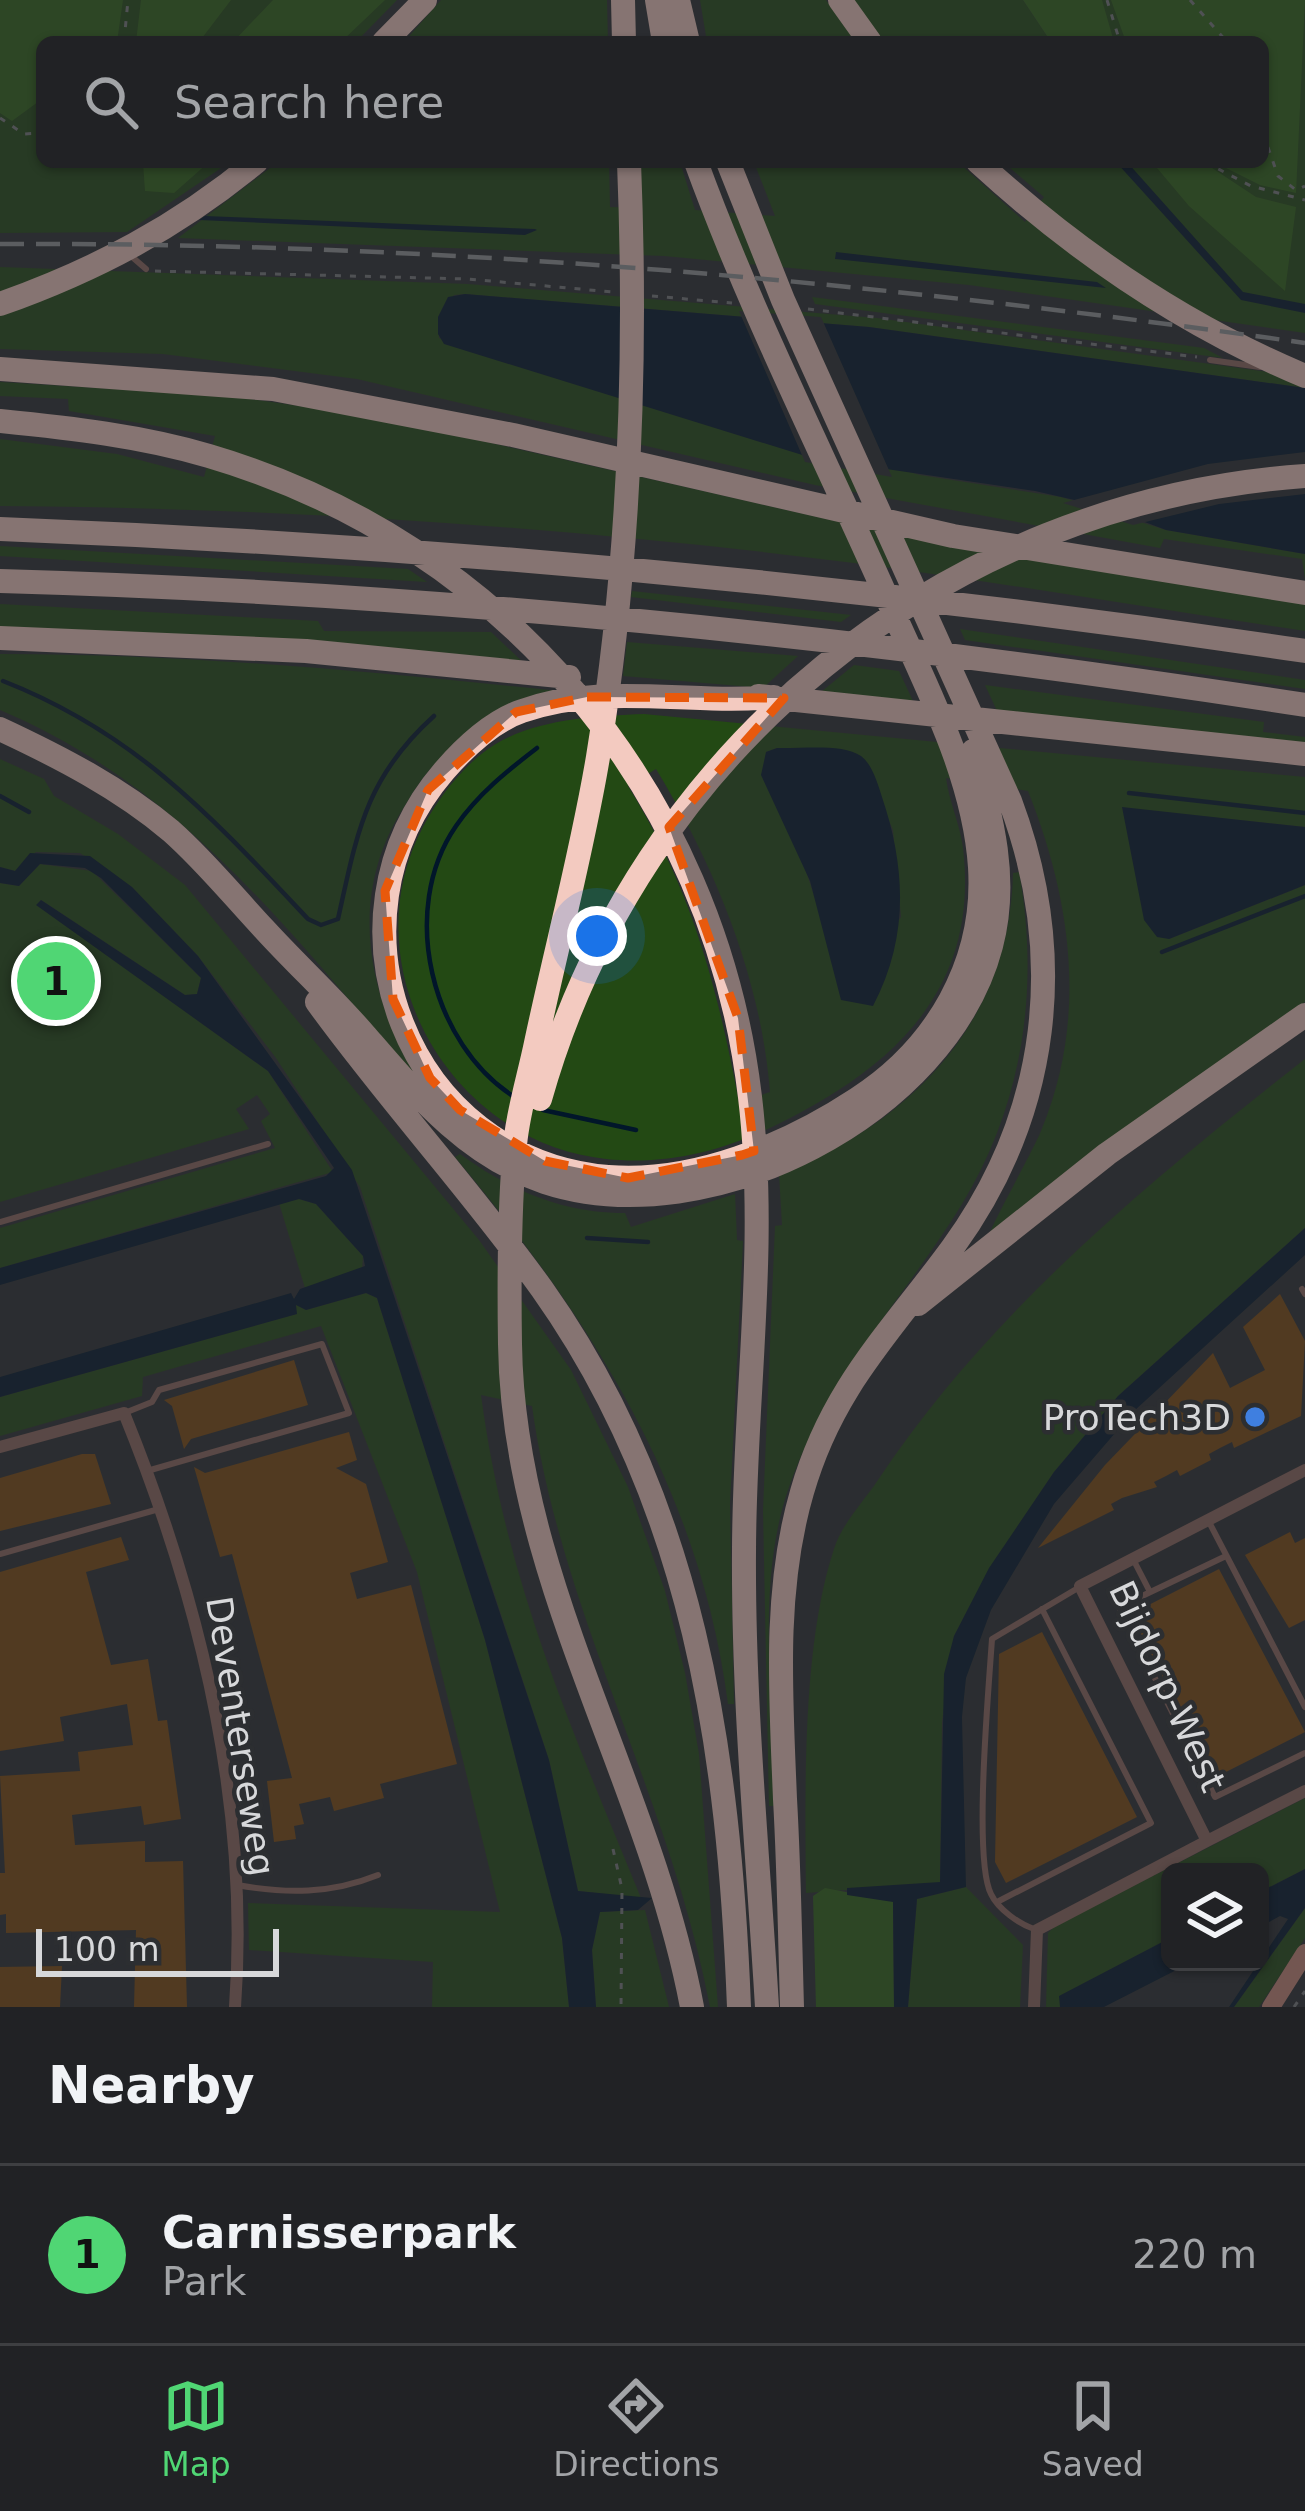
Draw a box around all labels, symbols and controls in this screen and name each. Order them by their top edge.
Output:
search box [36,36,1269,168]
icon: search [78,69,144,135]
text: Search here [174,76,444,129]
your location [567,906,627,966]
pin: 1 [17,936,95,1026]
place label: ProTech3D [1043,1397,1231,1438]
marker: ProTech3D [1242,1404,1268,1430]
street label: Bijdorp-West [1101,1575,1234,1798]
street label: Deventerseweg [198,1593,283,1879]
map controls [1161,1863,1269,1971]
button: layers [1161,1863,1269,1971]
scale bar [36,1923,279,1976]
text: 100 m [54,1930,160,1969]
text: Nearby [48,2056,255,2115]
text: Carnisserpark [162,2206,516,2259]
text: 1 [73,2232,101,2277]
text: 220 m [1132,2232,1257,2277]
text: Park [162,2259,246,2304]
tab: Map [161,2373,231,2484]
tab: Directions [553,2373,719,2484]
tab: Saved [1042,2373,1144,2484]

